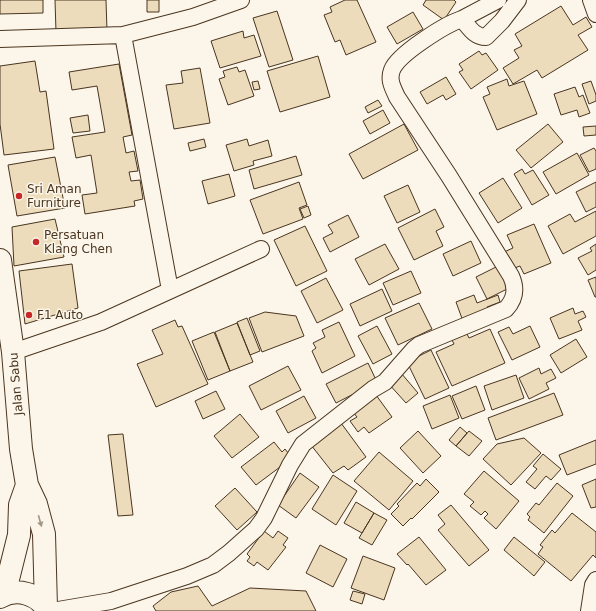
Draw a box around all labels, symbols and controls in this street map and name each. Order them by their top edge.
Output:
place label: Sri Aman Furniture [27,182,82,210]
marker: Sri Aman Furniture [14,191,24,201]
place label: Persatuan Klang Chen [44,228,113,256]
marker: Persatuan Klang Chen [31,237,41,247]
place label: F1 Auto [37,308,83,322]
marker: F1 Auto [24,310,34,320]
street label: Jalan Sabu [6,352,26,417]
one-way arrow [38,515,44,527]

